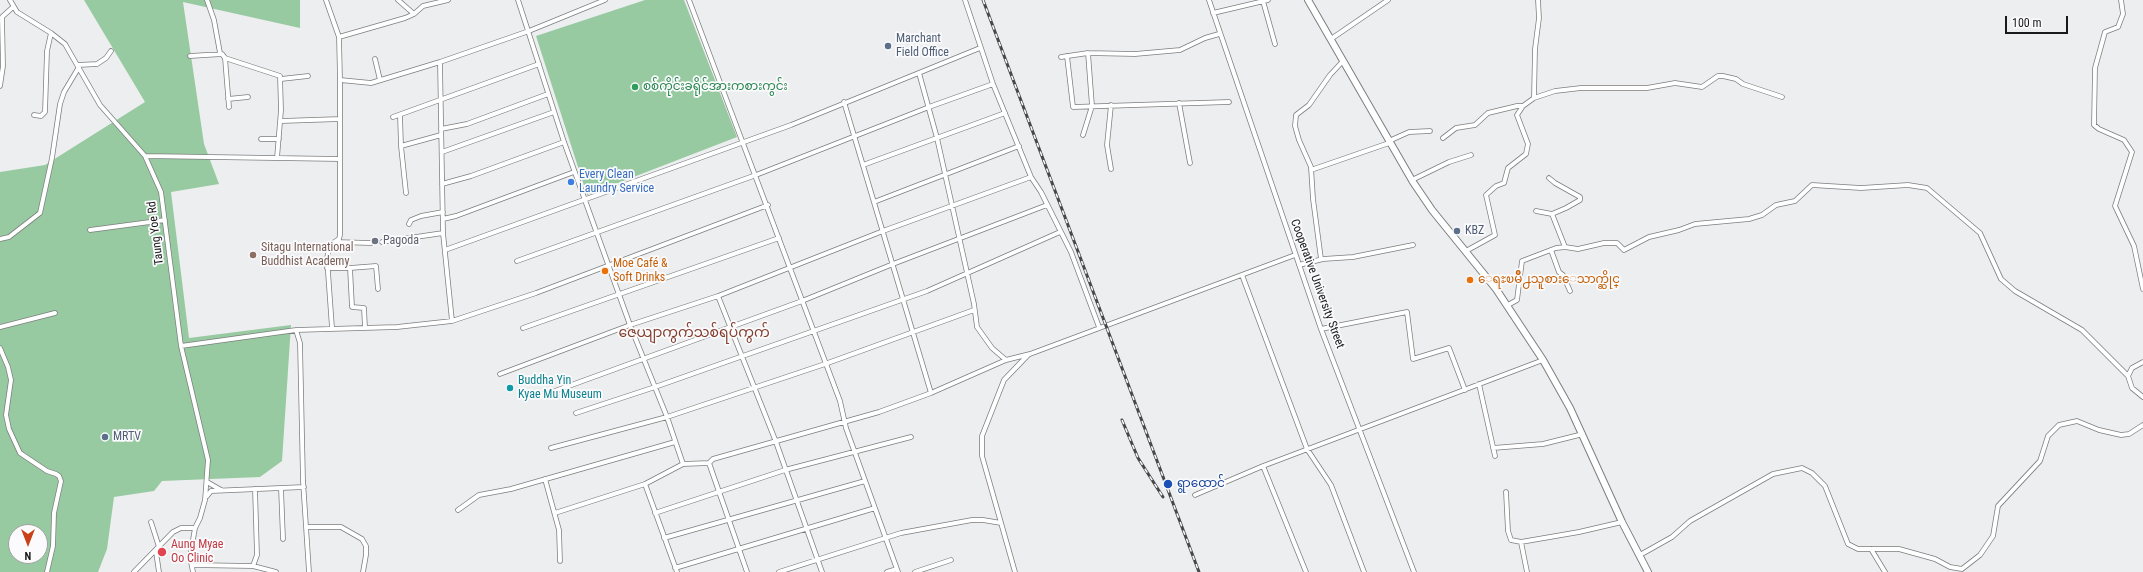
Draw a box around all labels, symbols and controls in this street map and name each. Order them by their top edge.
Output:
scale bar [2007,8,2070,34]
text: 100 m [2012,16,2042,30]
place label: Marchant Field Office [896,32,949,60]
marker: Marchant Field Office [883,41,893,51]
place label: စစ်ကိုင်းခရိုင်အားကစားကွင်း [643,80,788,94]
marker: စစ်ကိုင်းခရိုင်အားကစားကွင်း [630,82,640,92]
place label: Every Clean Laundry Service [579,168,654,196]
marker: Every Clean Laundry Service [566,177,576,187]
street label: Taung Yoe Rd [145,200,167,266]
street label: Cooperative University Street [1287,217,1347,351]
place label: KBZ [1465,224,1484,238]
marker: KBZ [1452,226,1462,236]
place label: Pagoda [383,234,419,248]
marker: Pagoda [370,236,380,246]
place label: Sitagu International Buddhist Academy [261,241,354,269]
marker: Sitagu International Buddhist Academy [248,250,258,260]
place label: Moe Café & Soft Drinks [613,257,668,285]
marker: Moe Café & Soft Drinks [600,266,610,276]
place label: ေရႊၿမိဳ႕သူစားေသာက္ဆိုင္ [1478,273,1620,287]
marker: ေရႊၿမိဳ႕သူစားေသာက္ဆိုင္ [1465,275,1475,285]
district label: ဇေယျာကွက်သစ်ရပ်ကွက် [618,325,770,341]
place label: Buddha Yin Kyae Mu Museum [518,374,602,402]
marker: Buddha Yin Kyae Mu Museum [505,383,515,393]
place label: MRTV [113,430,141,444]
marker: MRTV [100,432,110,442]
place label: ရွာထောင် [1177,477,1225,491]
marker: ရွာထောင် [1162,478,1174,490]
north arrow [8,524,48,564]
place label: Aung Myae Oo Clinic [171,538,223,566]
marker: Aung Myae Oo Clinic [156,546,168,558]
text: N [25,549,31,562]

